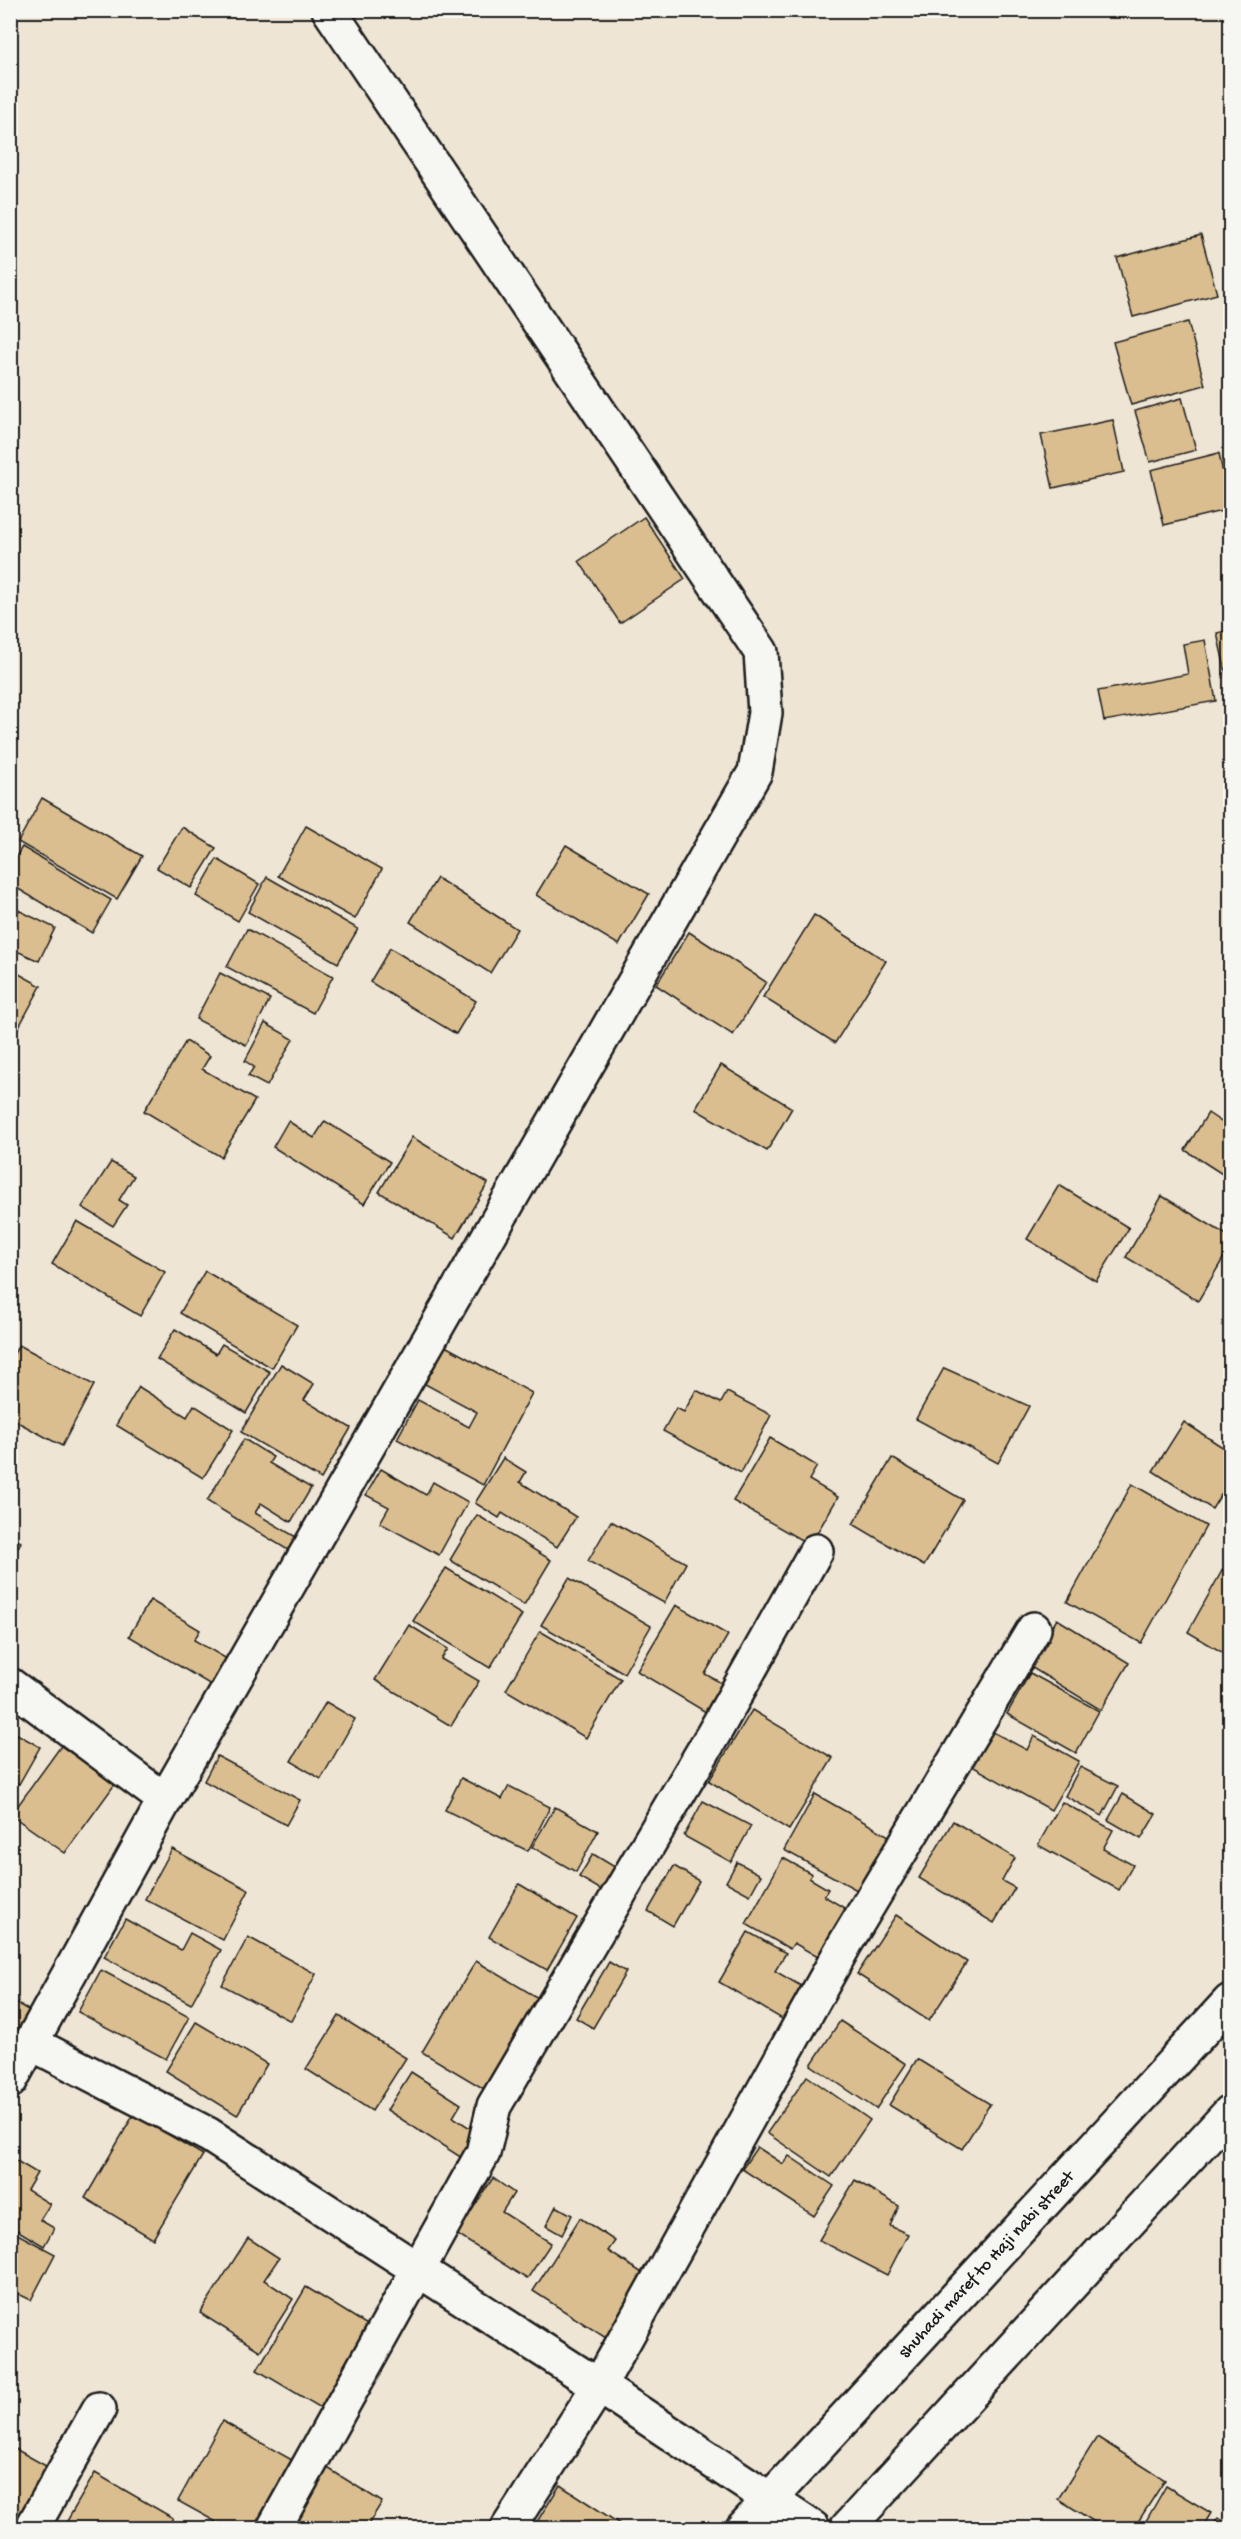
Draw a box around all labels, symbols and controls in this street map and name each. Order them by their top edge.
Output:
street label: shuhadi maref to Haji nabi street [895,2166,1081,2363]

